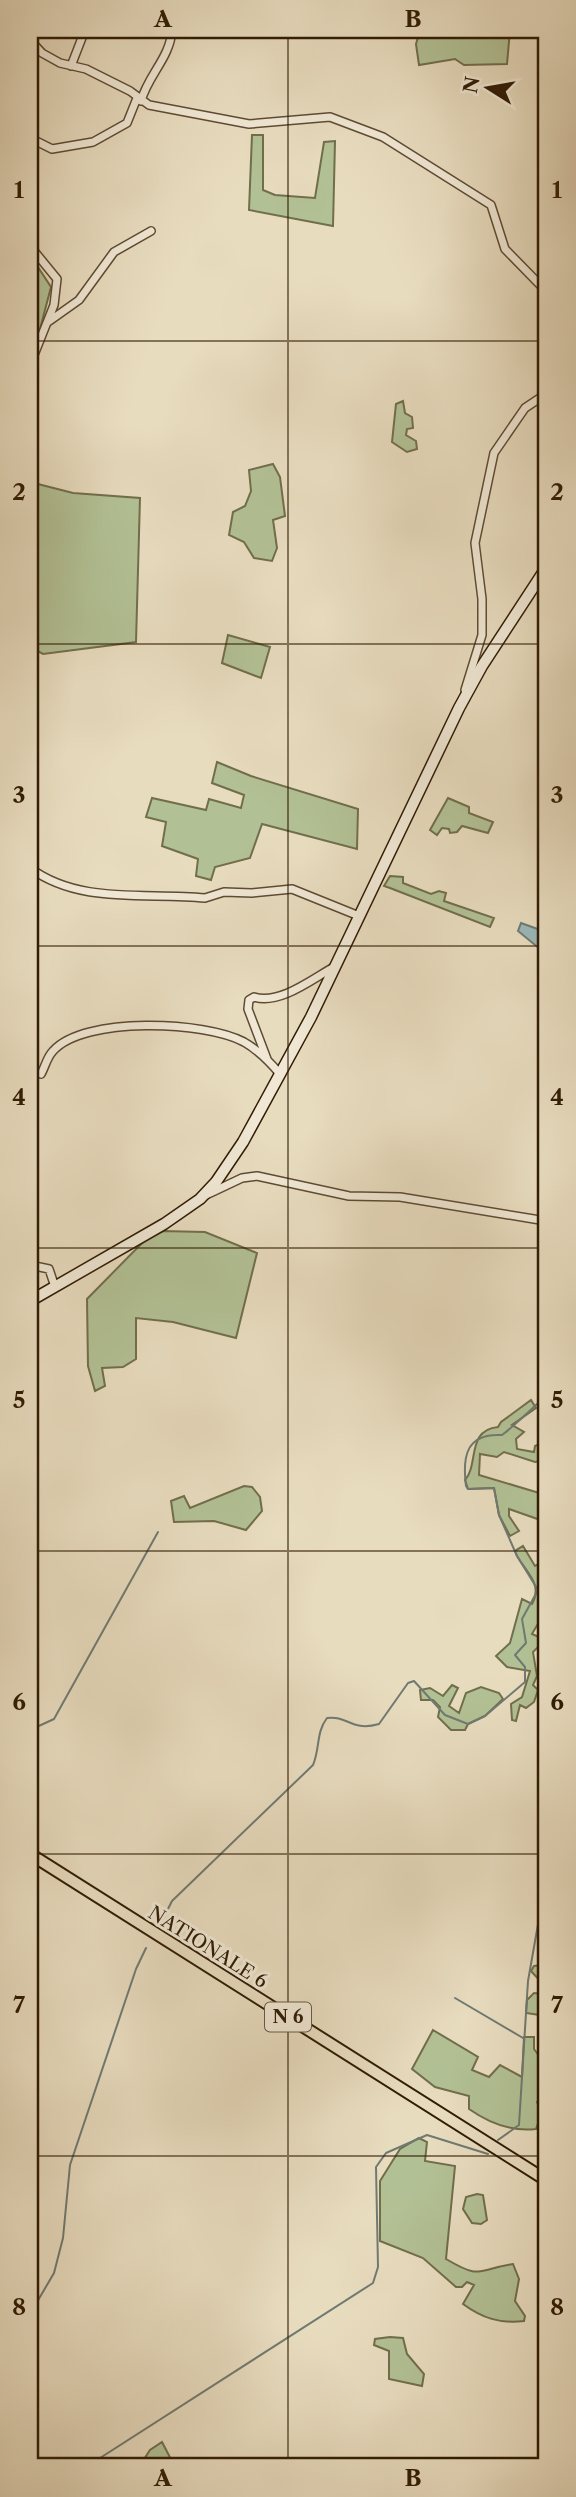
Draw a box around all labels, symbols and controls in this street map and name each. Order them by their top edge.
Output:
text: A [153,5,173,33]
text: B [404,5,422,33]
north arrow [454,52,524,122]
text: N [459,75,485,95]
text: 1 [14,176,25,204]
text: 1 [552,176,563,204]
text: 2 [12,478,26,506]
text: 2 [550,478,564,506]
text: 3 [13,781,26,809]
text: 3 [551,781,564,809]
text: 4 [12,1083,26,1111]
text: 4 [550,1083,564,1111]
text: 5 [13,1386,25,1414]
text: 5 [551,1386,563,1414]
text: 6 [12,1688,26,1716]
text: 6 [550,1688,564,1716]
street label: NATIONALE 6 [144,1901,272,1993]
text: 7 [13,1991,25,2019]
text: 7 [551,1991,563,2019]
road number: N 6 [265,2003,311,2032]
text: 8 [12,2293,26,2321]
text: 8 [550,2293,564,2321]
text: A [153,2464,173,2492]
text: B [404,2464,422,2492]

